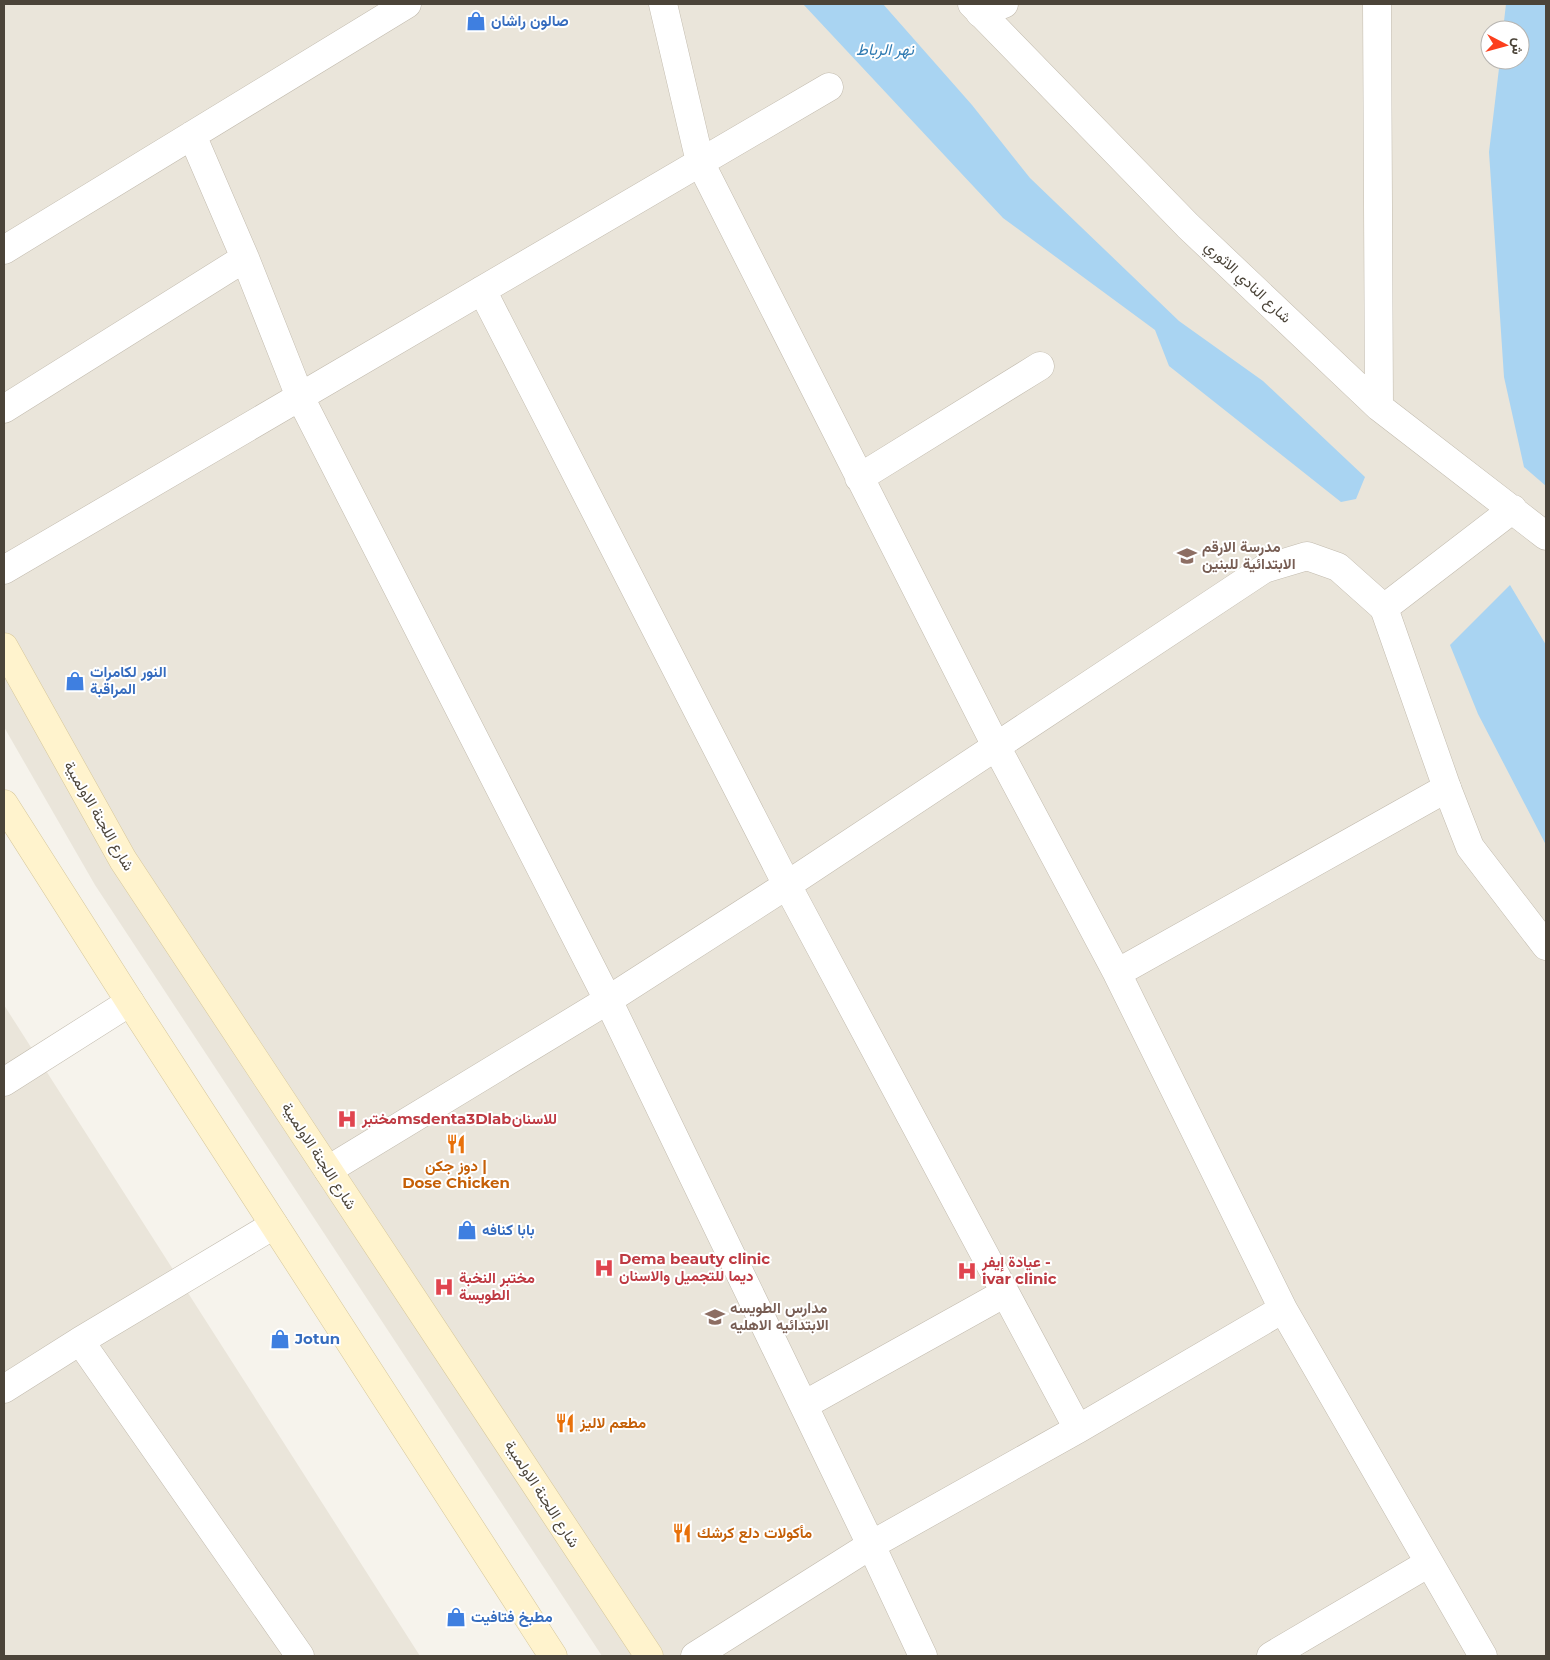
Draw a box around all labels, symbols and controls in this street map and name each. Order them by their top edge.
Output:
shop icon: صالون راشان [465,10,487,32]
place label: صالون راشان [491,11,569,30]
north arrow [1480,20,1530,70]
text: ش [1508,37,1528,56]
water label: نهر الرباط [856,40,915,60]
street label: شارع النادي الاثوري [1198,237,1296,330]
place label: مدرسة الارقم الابتدائية للبنين [1202,537,1296,573]
school or university icon: مدرسة الارقم الابتدائية للبنين [1176,545,1198,567]
place label: النور لكامرات المراقبة [90,662,167,698]
shop icon: النور لكامرات المراقبة [64,670,86,692]
street label: شارع اللجنة الاولمبية [59,757,139,875]
street label: شارع اللجنة الاولمبية [276,1099,361,1214]
hospital icon: مختبرmsdenta3Dlabللاسنان [336,1108,358,1130]
place label: مختبرmsdenta3Dlabللاسنان [361,1109,557,1128]
restaurant icon: دوز جكن | Dose Chicken [445,1133,467,1155]
place label: دوز جكن | Dose Chicken [402,1156,510,1192]
shop icon: بابا كنافه [456,1219,478,1241]
place label: بابا كنافه [482,1220,535,1239]
place label: Dema beauty clinic ديما للتجميل والاسنان [619,1249,770,1285]
place label: عيادة إيفر - ivar clinic [981,1252,1057,1288]
hospital icon: Dema beauty clinic ديما للتجميل والاسنان [593,1257,615,1279]
hospital icon: عيادة إيفر - ivar clinic [956,1260,978,1282]
place label: مختبر النخبة الطويسة [459,1268,535,1304]
hospital icon: مختبر النخبة الطويسة [433,1276,455,1298]
place label: مدارس الطويسه الابتدائيه الاهليه [730,1298,829,1334]
school or university icon: مدارس الطويسه الابتدائيه الاهليه [704,1306,726,1328]
shop icon: Jotun [269,1328,291,1350]
place label: Jotun [294,1329,340,1348]
restaurant icon: مطعم لاليز [554,1412,576,1434]
place label: مطعم لاليز [579,1413,646,1433]
street label: شارع اللجنة الاولمبية [499,1437,584,1552]
restaurant icon: مأكولات دلع كرشك [671,1522,693,1544]
place label: مأكولات دلع كرشك [697,1523,812,1543]
shop icon: مطبخ فتافيت [445,1606,467,1628]
place label: مطبخ فتافيت [471,1607,553,1627]

